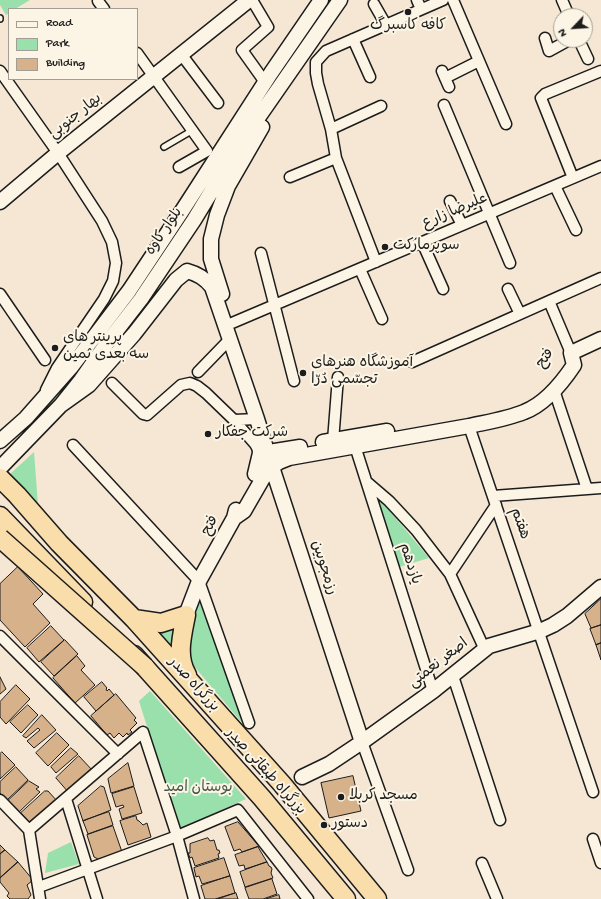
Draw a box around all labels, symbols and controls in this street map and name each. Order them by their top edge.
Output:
marker: کافه کاسبرگ [403,7,413,17]
legend [8,8,138,80]
north arrow [553,8,593,48]
text: Road [46,17,72,31]
place label: کافه کاسبرگ [370,18,446,36]
text: N [556,27,570,38]
text: Park [46,37,69,51]
text: Building [46,57,85,71]
street label: بهار جنوبی [46,90,106,144]
street label: علیرضا زارع [419,190,491,234]
street label: بلوار کاوه [142,205,188,259]
place label: سوپرمارکت [393,238,460,256]
marker: سوپرمارکت [380,242,390,252]
place label: پرینتر های سه بعدی ثمین [63,330,149,365]
marker: پرینتر های سه بعدی ثمین [50,343,60,353]
street label: فتح [533,346,559,372]
place label: آموزشگاه هنرهای تجسّمی دُرّا [311,355,413,390]
marker: آموزشگاه هنرهای تجسّمی دُرّا [298,368,308,378]
place label: شرکت جفکار [216,425,288,443]
marker: شرکت جفکار [203,429,213,439]
street label: هفتم [505,506,533,542]
street label: فتح [198,513,224,539]
street label: رزمجوبین [306,539,340,597]
street label: یازدهم [394,541,424,587]
street label: اصغر نعمتی [406,635,472,693]
street label: بزرگراه صدر [164,654,222,716]
street label: بزرگراه طبقاتی صدر [221,725,309,819]
park label: بوستان امید [163,780,233,798]
place label: مسجد کربلا [349,788,418,806]
marker: مسجد کربلا [336,792,346,802]
place label: دستور [332,816,368,834]
marker: دستور [319,820,329,830]

